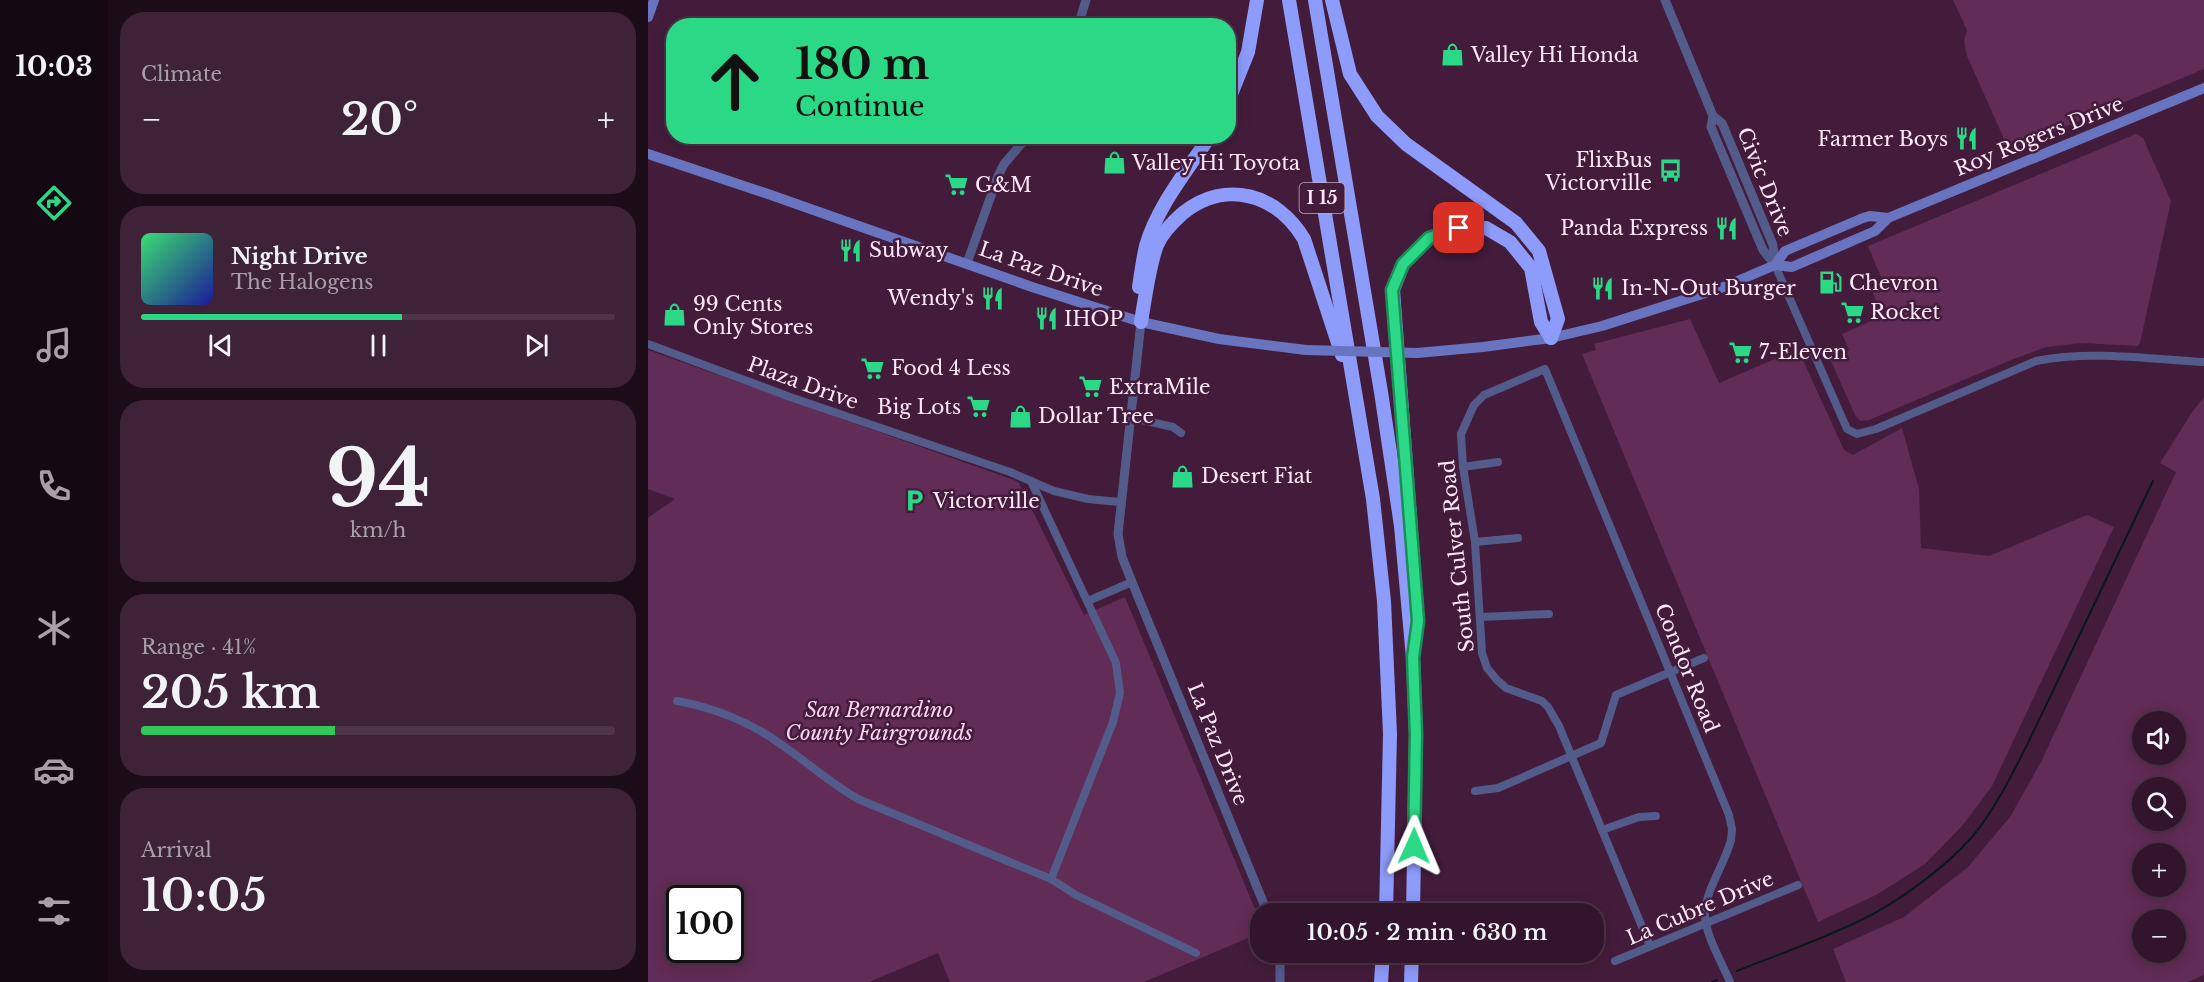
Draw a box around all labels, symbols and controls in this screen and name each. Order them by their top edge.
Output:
text: 180 m [795,38,929,90]
icon: ahead [696,42,774,120]
shop icon: Valley Hi Honda [1440,42,1466,68]
place label: Valley Hi Honda [1470,43,1639,67]
text: 10:03 [15,50,93,83]
text: Climate [141,62,222,86]
text: Continue [795,90,925,123]
text: 20° [341,91,418,147]
street label: Roy Rogers Drive [1951,91,2127,181]
text: − [141,99,162,140]
text: + [597,99,615,140]
street label: Civic Drive [1732,124,1798,240]
restaurant icon: Farmer Boys [1953,126,1979,152]
place label: Farmer Boys [1817,127,1948,151]
place label: FlixBus Victorville [1544,148,1652,195]
shop icon: Valley Hi Toyota [1101,150,1127,176]
place label: Valley Hi Toyota [1131,151,1301,175]
bus stop icon: FlixBus Victorville [1657,158,1683,184]
supermarket icon: G&M [944,172,970,198]
place label: G&M [975,173,1032,197]
icon: directions [33,182,75,224]
road number: I 15 [1300,183,1344,213]
pin [1433,202,1484,253]
icon: arrive [1442,211,1475,244]
restaurant icon: Panda Express [1713,215,1739,241]
place label: Panda Express [1560,216,1708,240]
restaurant icon: Subway [838,237,864,263]
street label: La Paz Drive [976,237,1106,301]
place label: Subway [869,238,949,262]
text: Night Drive [231,243,368,270]
text: The Halogens [231,270,373,294]
fuel station icon: Chevron [1818,270,1844,296]
place label: Chevron [1849,271,1939,295]
restaurant icon: In-N-Out Burger [1590,275,1616,301]
place label: In-N-Out Burger [1621,276,1796,300]
restaurant icon: Wendy's [979,285,1005,311]
place label: Wendy's [887,286,974,310]
place label: 99 Cents Only Stores [693,292,813,339]
supermarket icon: Rocket [1839,299,1865,325]
place label: Rocket [1870,300,1940,324]
shop icon: 99 Cents Only Stores [662,302,688,328]
restaurant icon: IHOP [1033,306,1059,332]
place label: IHOP [1064,307,1123,331]
icon: music [33,324,75,366]
icon: previous [204,329,237,362]
icon: pause [362,329,395,362]
icon: next [520,329,553,362]
supermarket icon: 7-Eleven [1728,339,1754,365]
place label: 7-Eleven [1759,340,1847,364]
street label: Plaza Drive [744,352,862,414]
supermarket icon: Food 4 Less [860,355,886,381]
place label: Food 4 Less [891,356,1011,380]
supermarket icon: ExtraMile [1078,374,1104,400]
place label: ExtraMile [1109,375,1210,399]
supermarket icon: Big Lots [966,394,992,420]
place label: Big Lots [877,395,961,419]
shop icon: Dollar Tree [1007,403,1033,429]
place label: Dollar Tree [1038,404,1154,428]
text: 94 [326,430,430,527]
street label: South Culver Road [1435,459,1479,653]
shop icon: Desert Fiat [1170,463,1196,489]
place label: Desert Fiat [1201,464,1313,488]
icon: phone [33,465,75,507]
parking icon: Victorville [902,488,928,514]
place label: Victorville [932,489,1040,513]
text: km/h [350,518,406,542]
street label: Condor Road [1650,600,1724,736]
icon: climate [33,607,75,649]
text: Range · 41% [141,635,256,659]
text: 205 km [141,664,320,720]
street label: La Paz Drive [1183,679,1253,809]
park label: San Bernardino County Fairgrounds [785,698,973,745]
map controls [2132,711,2186,963]
button: sound [2132,711,2186,765]
icon: car [33,749,75,791]
button: search [2132,777,2186,831]
position arrow [1382,814,1446,878]
text: Arrival [141,838,212,862]
button: + [2132,843,2186,897]
street label: La Cubre Drive [1623,866,1777,950]
text: 10:05 [141,867,267,923]
speed limit sign: 100 [666,885,744,963]
icon: filters [33,890,75,932]
button: − [2132,909,2186,963]
text: 10:05 · 2 min · 630 m [1307,919,1547,946]

